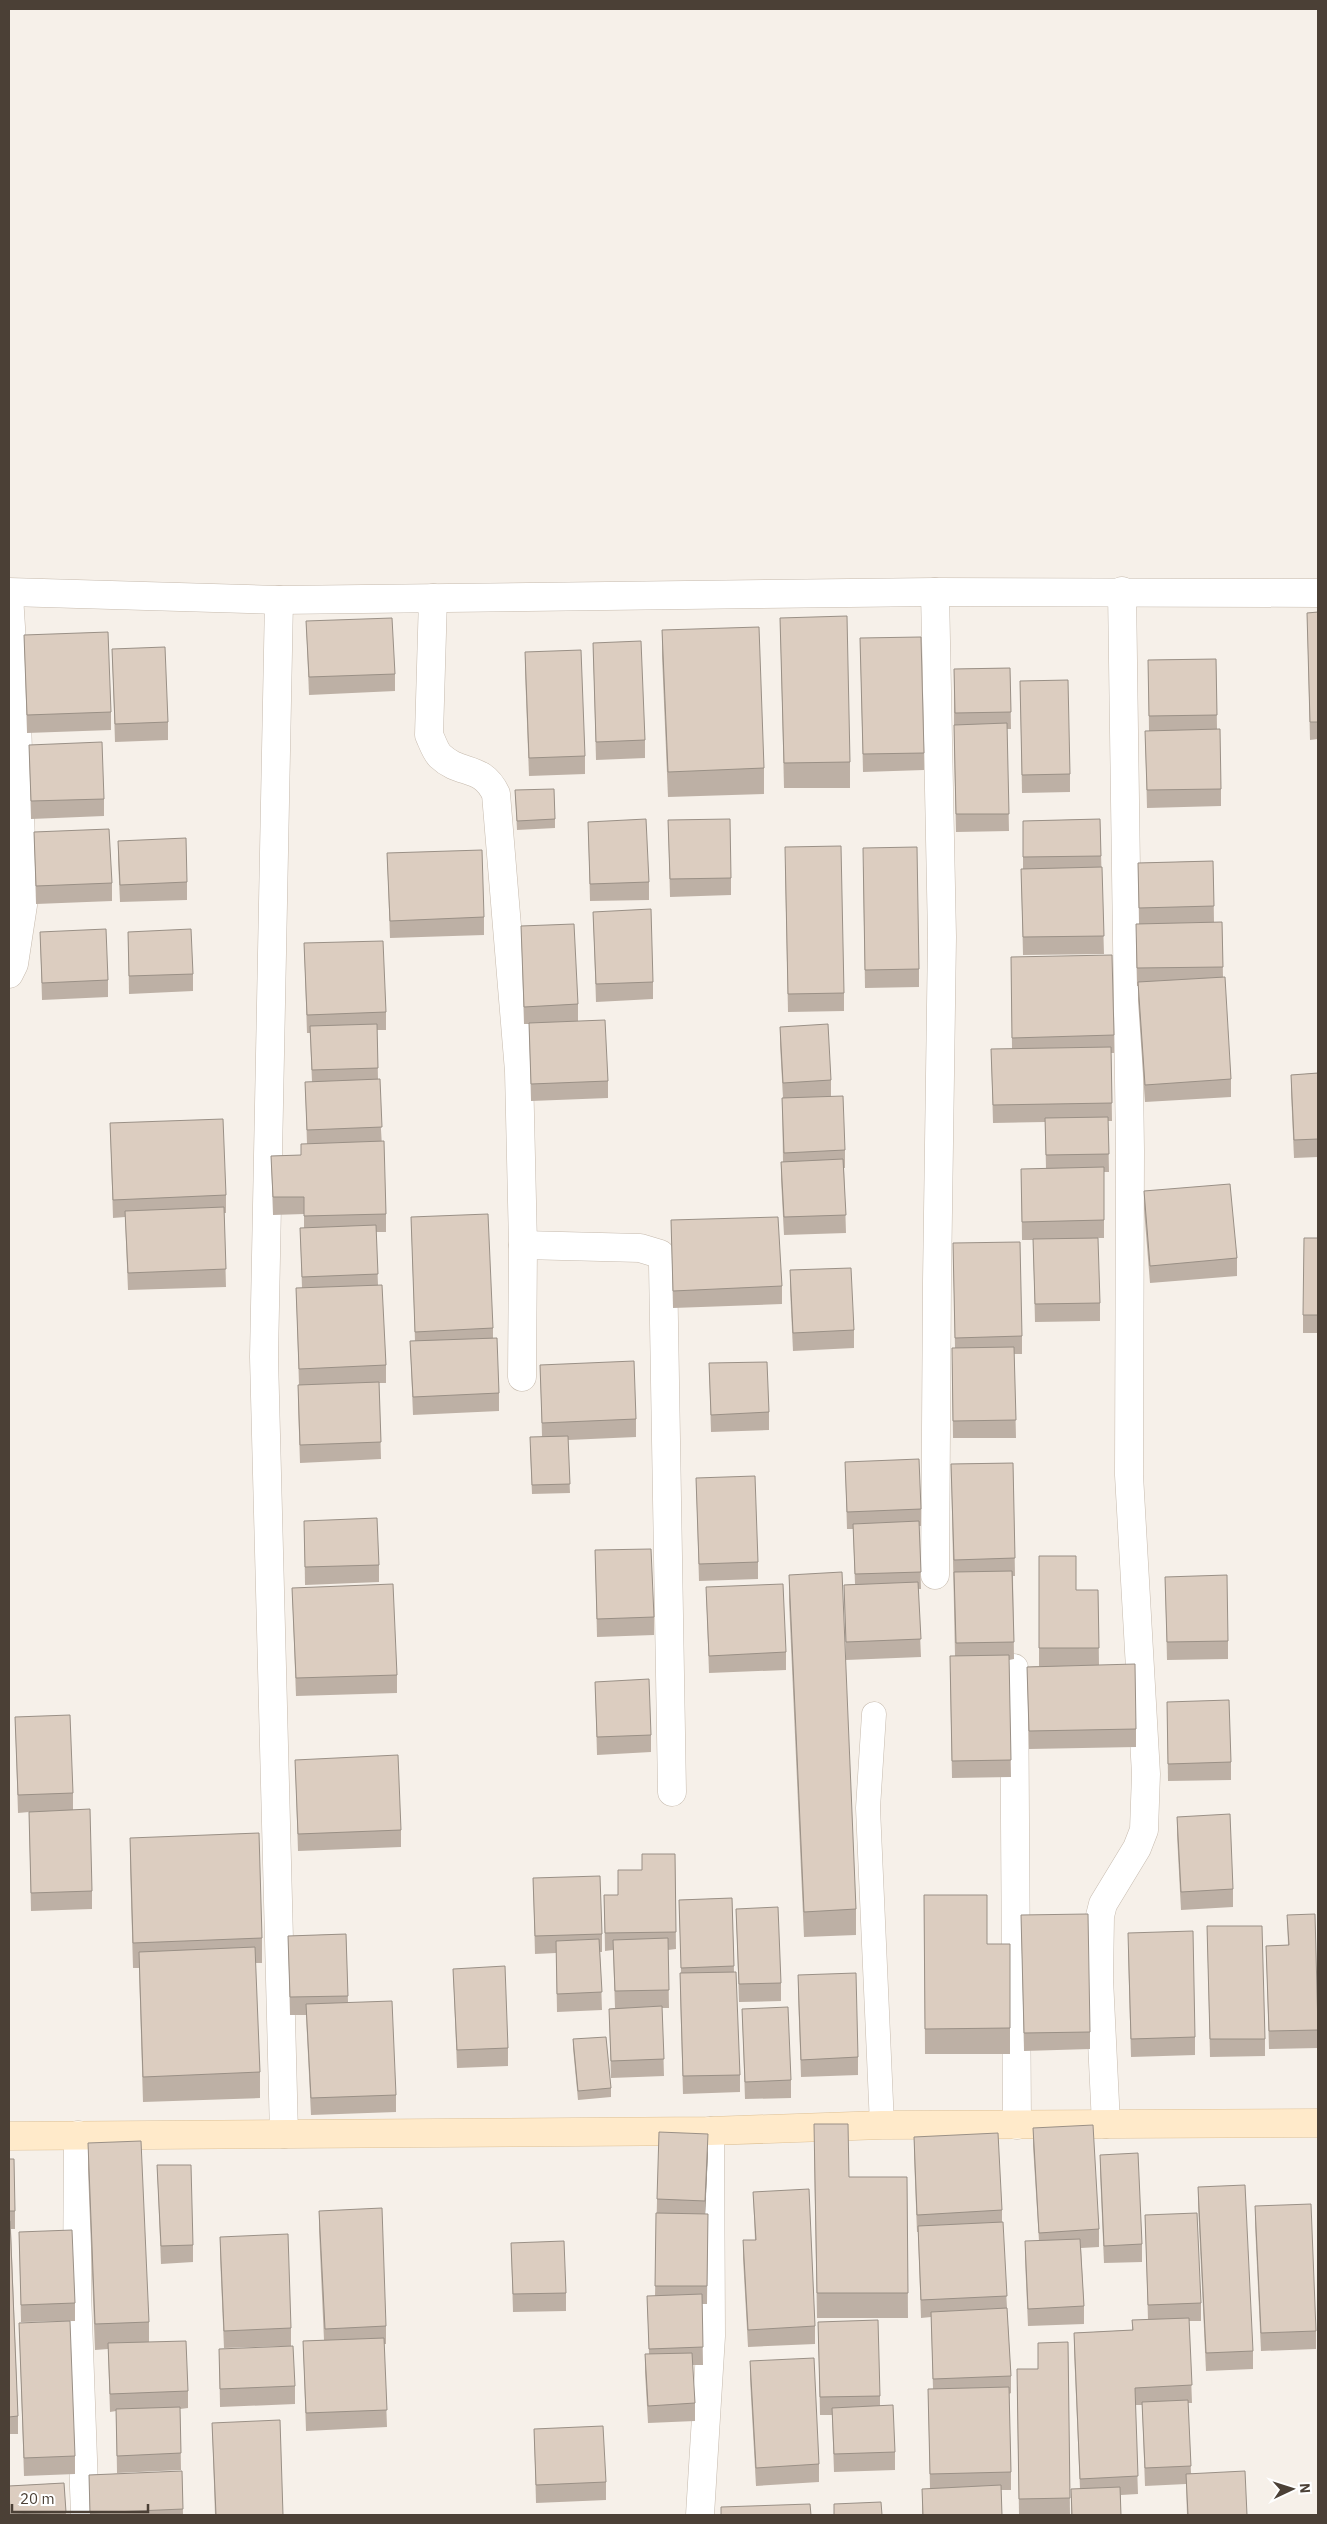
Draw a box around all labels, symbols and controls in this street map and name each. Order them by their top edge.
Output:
north arrow [1267,2464,1317,2514]
scale bar [12,2482,149,2514]
text: N [1296,2482,1314,2494]
text: 20 m [20,2489,55,2508]

